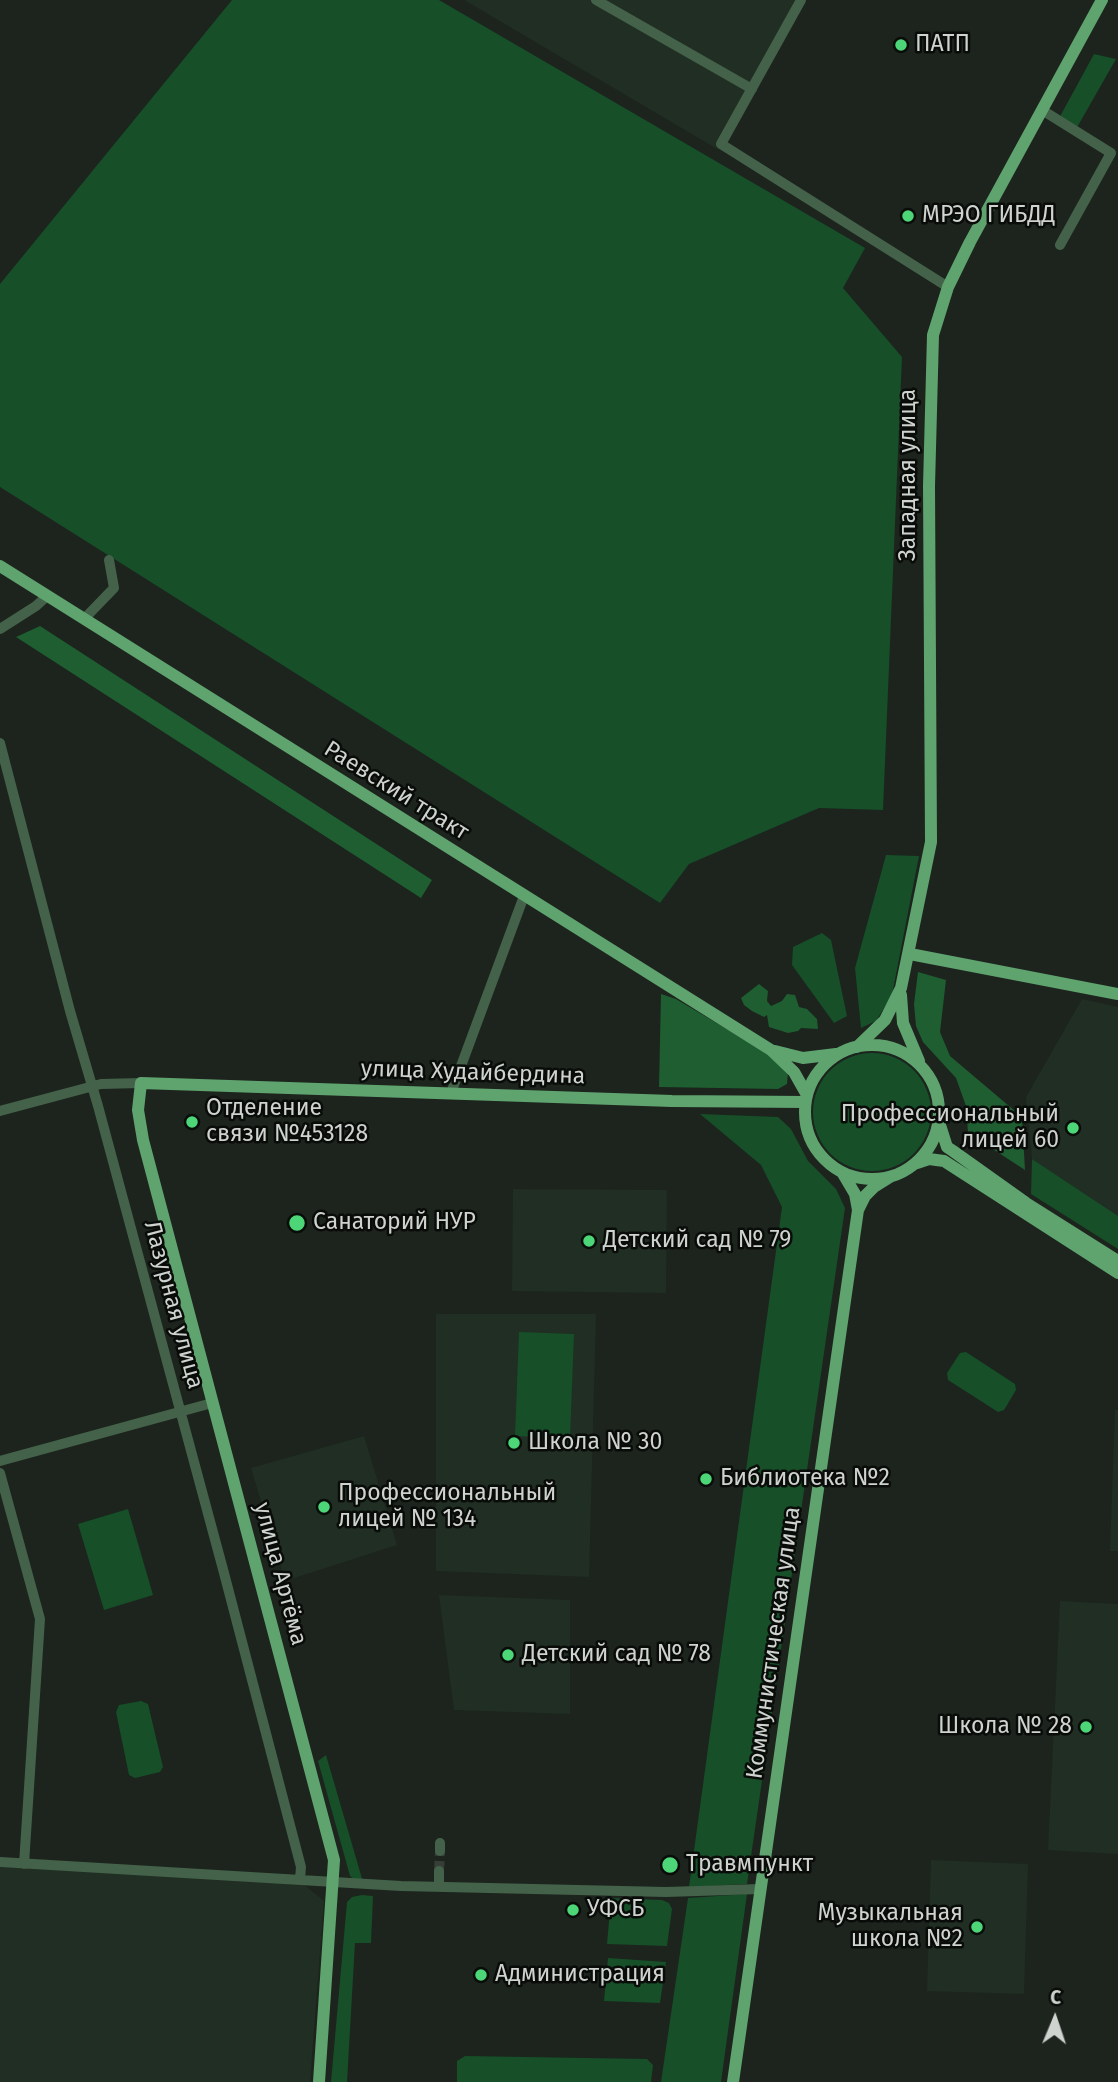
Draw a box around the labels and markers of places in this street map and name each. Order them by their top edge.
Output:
place label: ПАТП [915,31,970,59]
marker: ПАТП [893,37,909,53]
place label: МРЭО ГИБДД [922,202,1056,230]
marker: МРЭО ГИБДД [900,208,916,224]
place label: Отделение связи №453128 [206,1095,368,1149]
place label: Профессиональный лицей 60 [841,1101,1059,1155]
marker: Отделение связи №453128 [184,1114,200,1130]
marker: Профессиональный лицей 60 [1065,1120,1081,1136]
place label: Санаторий НУР [313,1209,476,1237]
marker: Санаторий НУР [287,1213,307,1233]
place label: Детский сад № 79 [603,1227,791,1255]
marker: Детский сад № 79 [581,1233,597,1249]
place label: Школа № 30 [528,1429,662,1457]
marker: Школа № 30 [506,1435,522,1451]
place label: Библиотека №2 [720,1465,890,1493]
marker: Библиотека №2 [698,1471,714,1487]
place label: Профессиональный лицей № 134 [338,1480,556,1534]
marker: Профессиональный лицей № 134 [316,1499,332,1515]
place label: Детский сад № 78 [522,1641,711,1669]
marker: Детский сад № 78 [500,1647,516,1663]
place label: Школа № 28 [938,1713,1072,1741]
marker: Школа № 28 [1078,1719,1094,1735]
place label: Травмпункт [686,1851,813,1879]
marker: Травмпункт [660,1855,680,1875]
place label: УФСБ [587,1896,644,1924]
place label: Музыкальная школа №2 [818,1900,963,1954]
marker: УФСБ [565,1902,581,1918]
marker: Музыкальная школа №2 [969,1919,985,1935]
place label: Администрация [495,1961,665,1989]
marker: Администрация [473,1967,489,1983]

